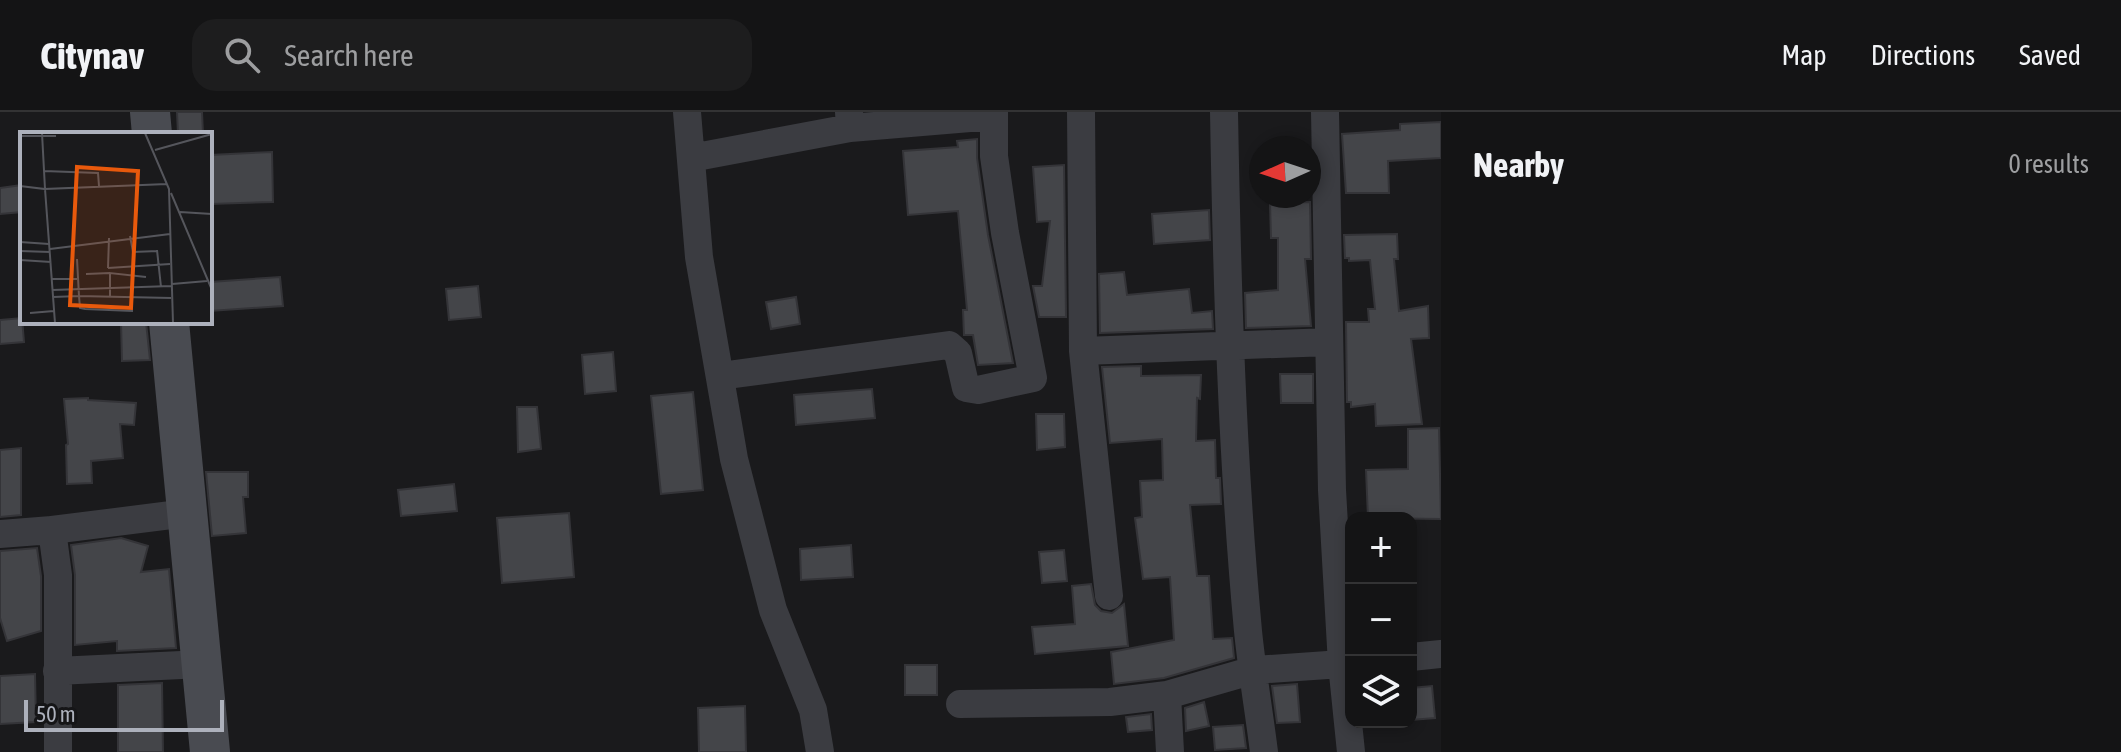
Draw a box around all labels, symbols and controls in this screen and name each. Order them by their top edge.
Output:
search box [192,19,752,91]
icon: search [220,33,264,77]
text: Citynav [40,34,144,77]
text: Search here [284,38,414,72]
text: Map [1782,39,1827,71]
text: Directions [1871,39,1975,71]
text: Saved [2019,39,2081,71]
inset map [20,132,212,324]
north arrow [1249,136,1321,208]
text: Nearby [1473,145,1564,184]
text: 0 results [2008,149,2089,179]
map controls [1345,512,1417,728]
button: + [1345,512,1417,584]
button: − [1345,584,1417,656]
button: layers [1345,656,1417,728]
scale bar [24,696,224,732]
text: 50 m [36,701,76,727]

